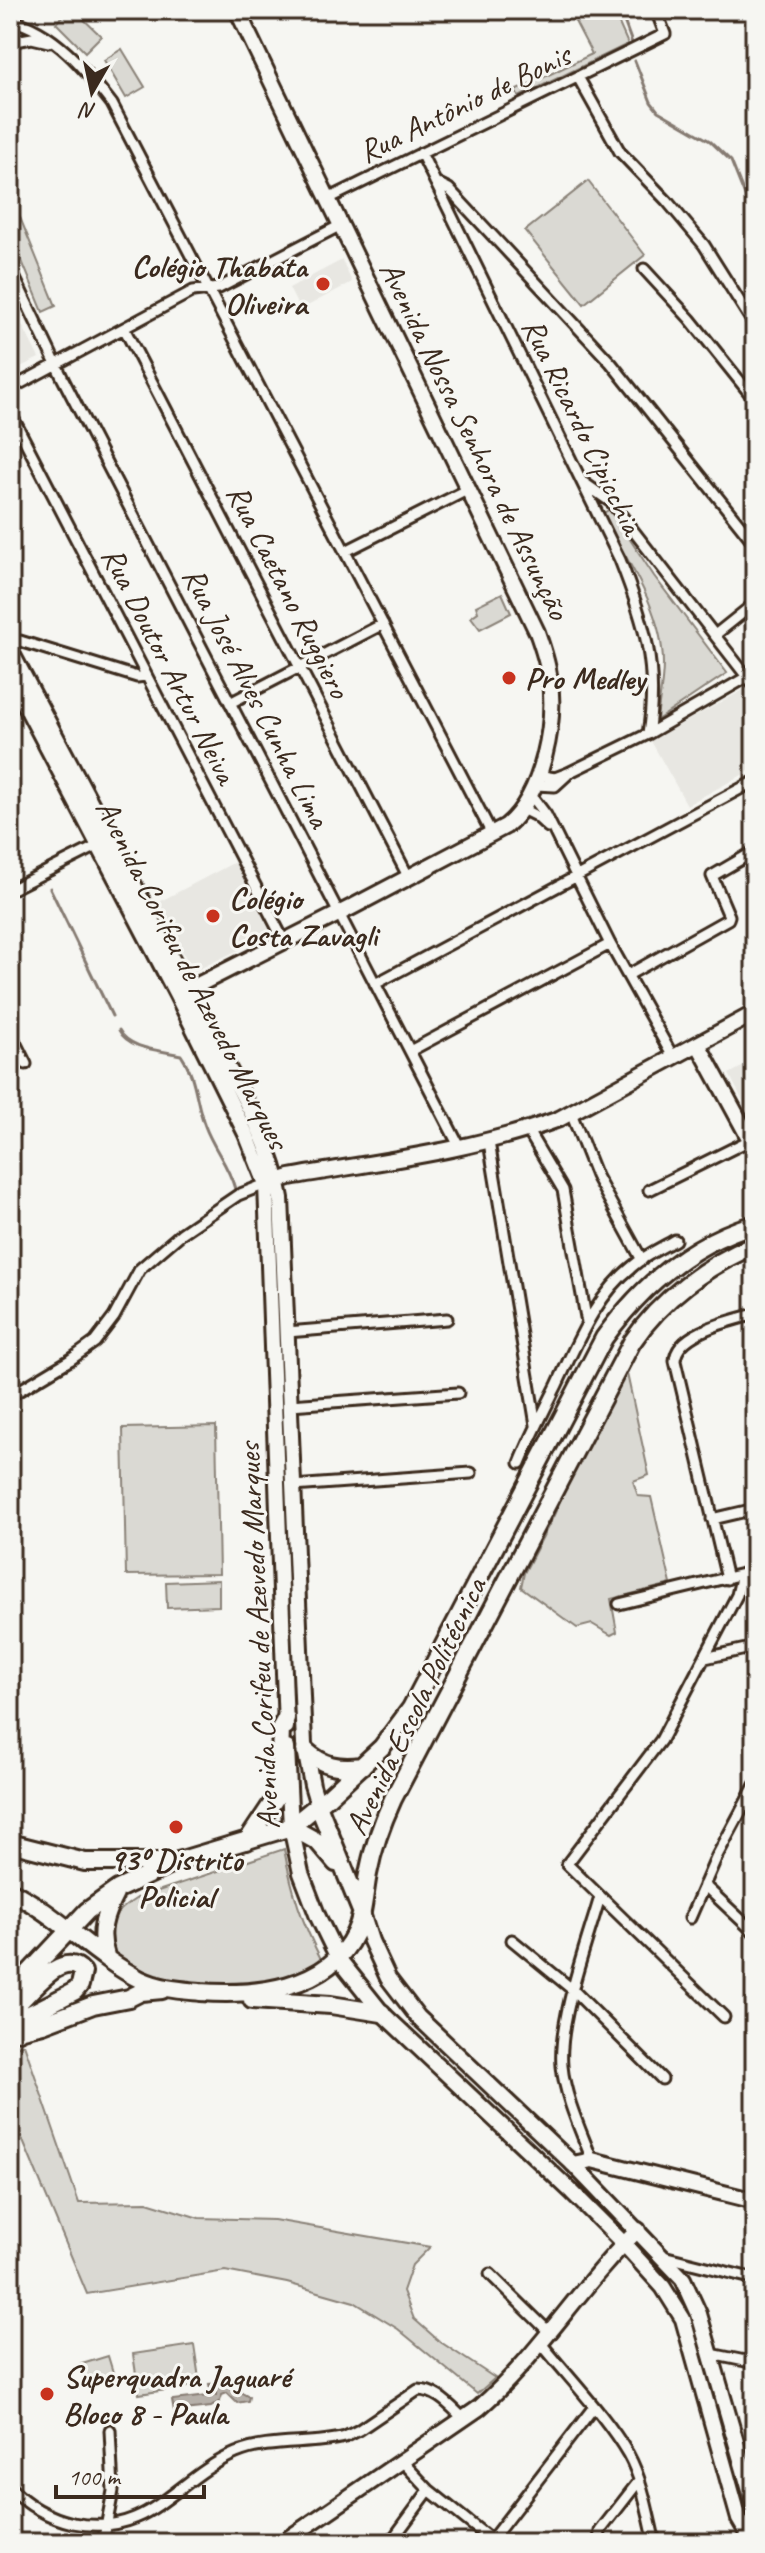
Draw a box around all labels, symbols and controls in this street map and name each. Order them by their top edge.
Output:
street label: Rua Antônio de Bonis [352,33,579,172]
north arrow [52,52,132,132]
text: N [77,95,98,126]
place label: Colégio Thabata Oliveira [131,246,310,324]
street label: Avenida Nossa Senhora de Assunção [370,254,580,627]
marker: Colégio Thabata Oliveira [314,275,332,293]
street label: Rua Ricardo Cipicchia [513,311,654,544]
street label: Rua Caetano Ruggiero [217,477,361,706]
street label: Rua Doutor Artur Neiva [92,540,248,793]
street label: Rua José Alves Cunha Lima [173,560,341,836]
place label: Pro Medley [525,658,648,699]
marker: Pro Medley [500,669,518,687]
street label: Avenida Corifeu de Azevedo Marques [86,792,300,1159]
place label: Colégio Costa Zavagli [229,878,381,956]
marker: Colégio Costa Zavagli [204,907,222,925]
street label: Avenida Corifeu de Azevedo Marques [228,1438,289,1830]
street label: Avenida Escola Politécnica [335,1569,496,1842]
marker: 93º Distrito Policial [167,1818,185,1836]
place label: 93º Distrito Policial [110,1839,245,1917]
place label: Superquadra Jaguaré Bloco 8 - Paula [63,2356,294,2434]
marker: Superquadra Jaguaré Bloco 8 - Paula [38,2385,56,2403]
scale bar [56,2449,204,2499]
text: 100 m [68,2462,122,2492]

